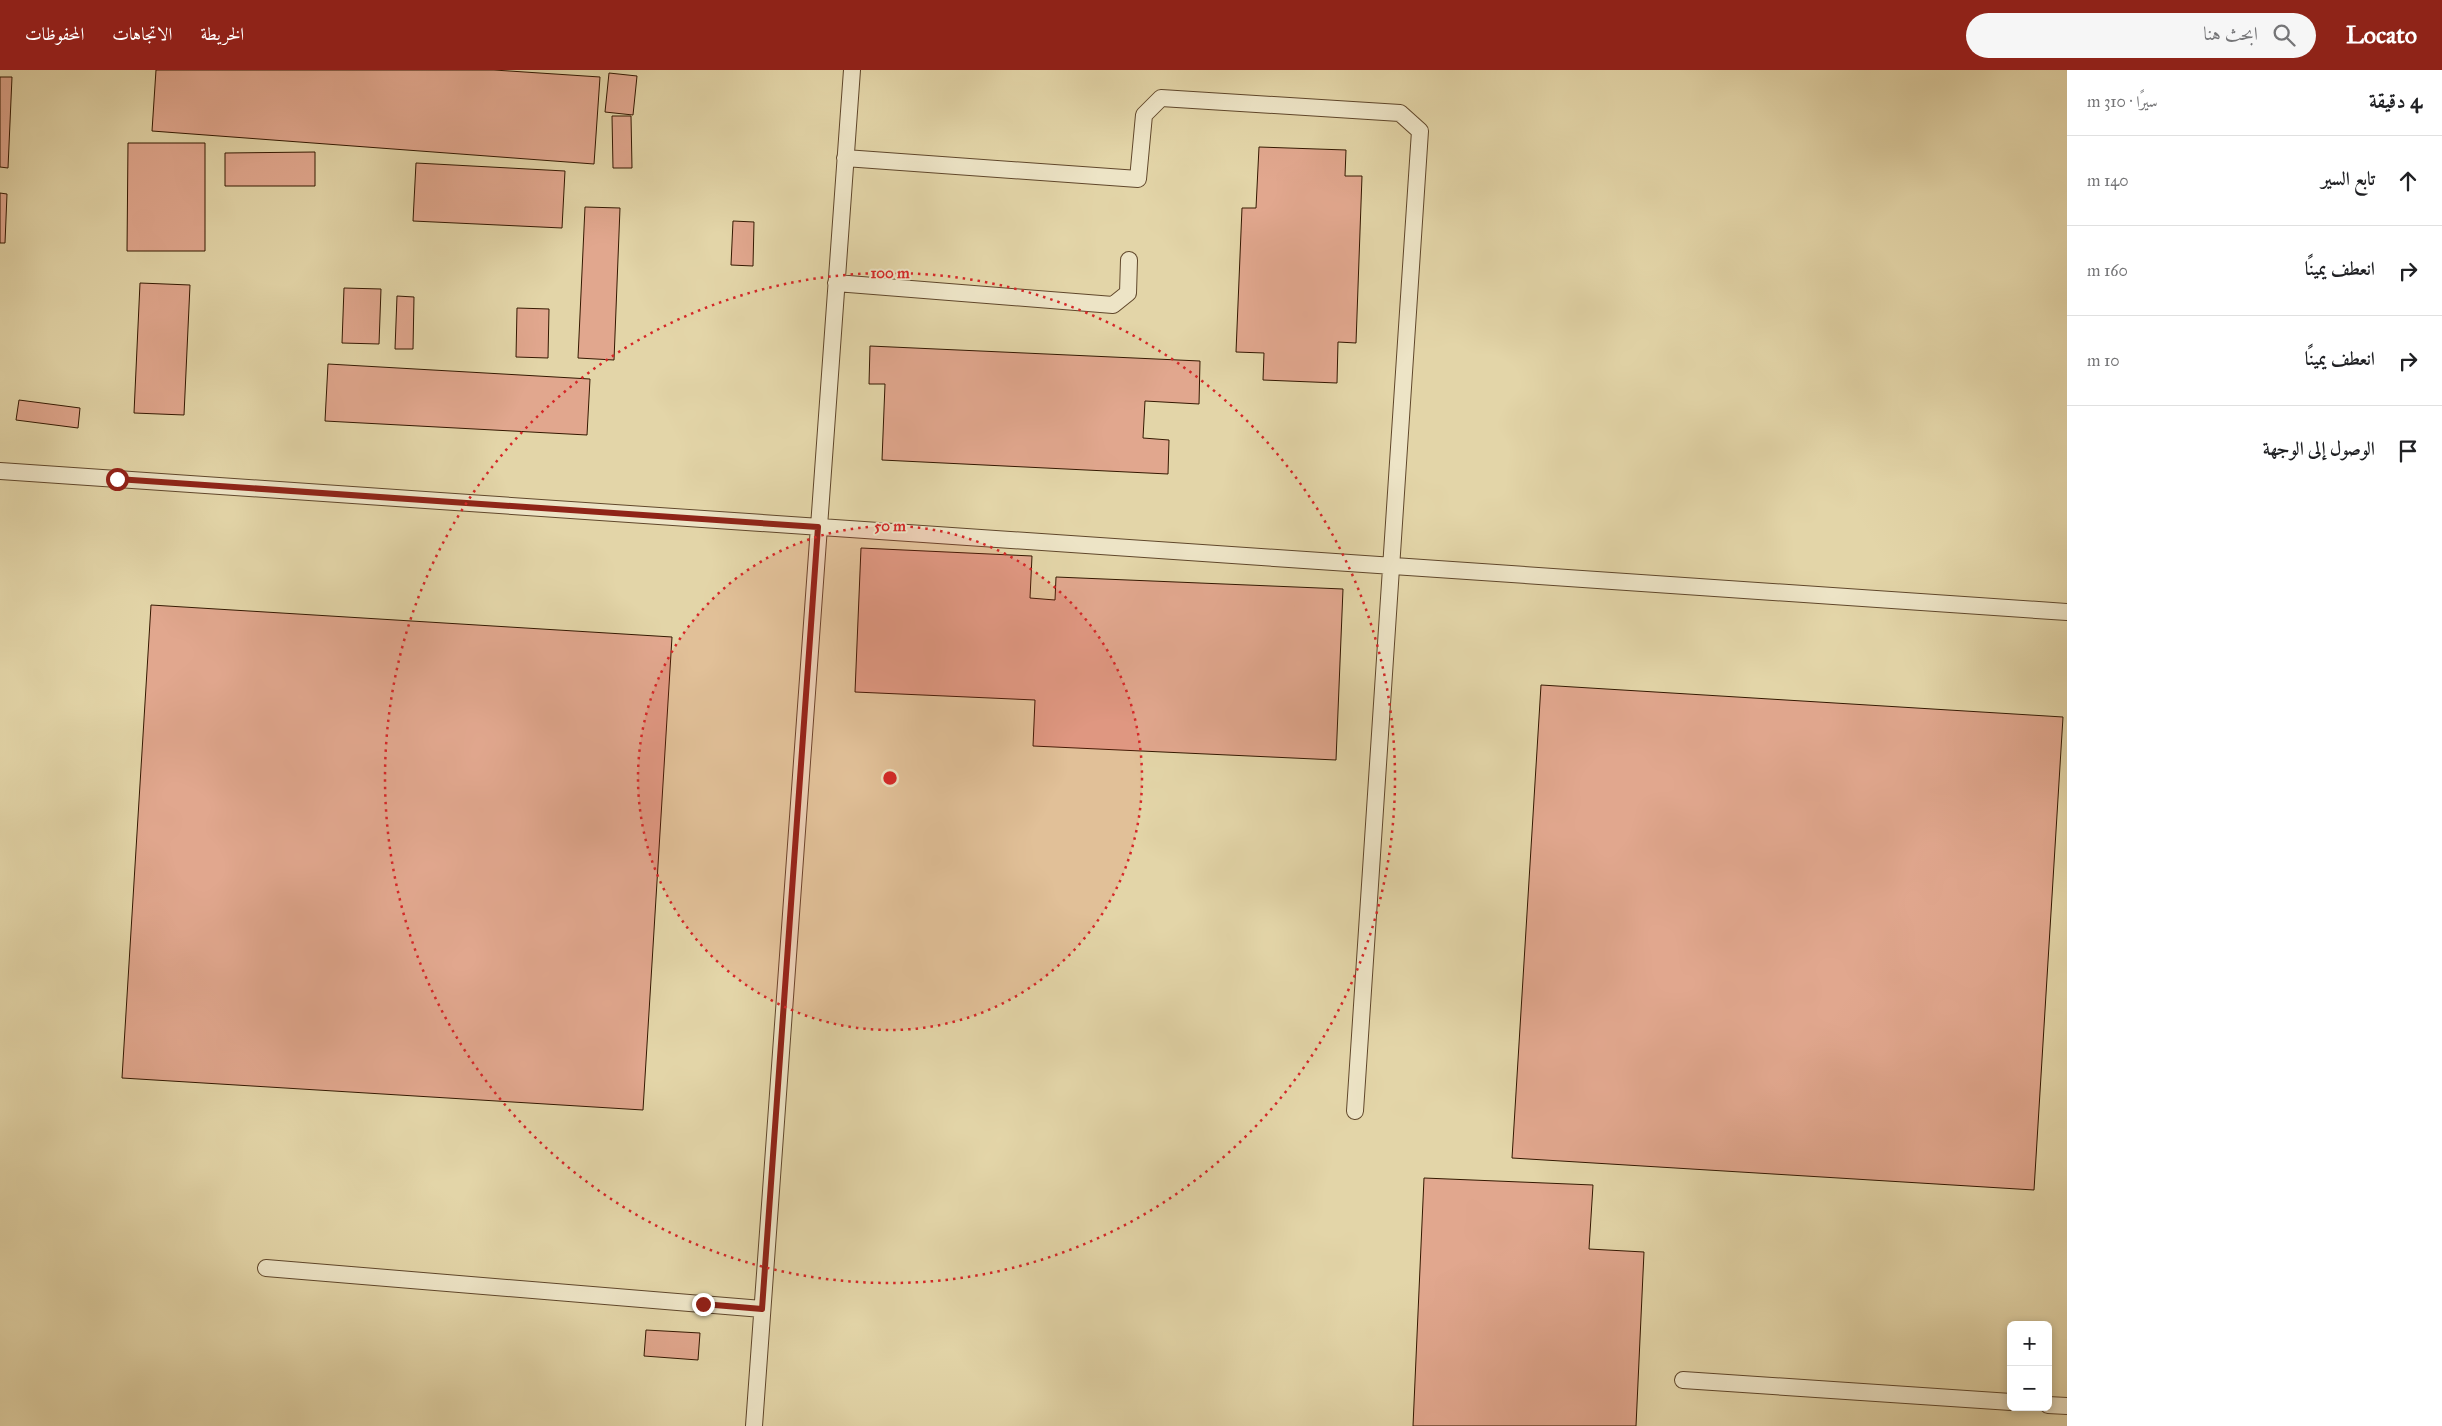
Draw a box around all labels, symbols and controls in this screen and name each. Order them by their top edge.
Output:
search box [1966,13,2316,58]
text: Locato [2346,20,2417,50]
icon: search [2270,21,2298,49]
text: ابحث هنا [2203,22,2258,45]
text: المحفوظات [25,23,84,45]
text: الاتجاهات [112,23,172,45]
text: الخريطة [200,23,244,45]
text: 4 دقيقة [2369,88,2422,114]
text: سيرًا · 310 m [2087,92,2158,111]
text: تابع السير [2321,167,2375,190]
icon: ahead [2394,167,2422,195]
text: 140 m [2087,171,2128,190]
text: انعطف يمينًا [2305,257,2375,280]
icon: right [2394,257,2422,285]
text: 160 m [2087,261,2128,280]
text: 100 m [870,264,910,282]
text: انعطف يمينًا [2305,347,2375,370]
icon: right [2394,347,2422,375]
text: 10 m [2087,351,2119,370]
text: الوصول إلى الوجهة [2263,437,2375,460]
icon: arrive [2394,437,2422,465]
route start [106,468,129,491]
text: 50 m [874,517,906,535]
centre of rings [881,769,899,787]
route end [692,1293,715,1316]
map controls [2007,1321,2052,1411]
button: + [2007,1321,2052,1366]
button: − [2007,1366,2052,1411]

